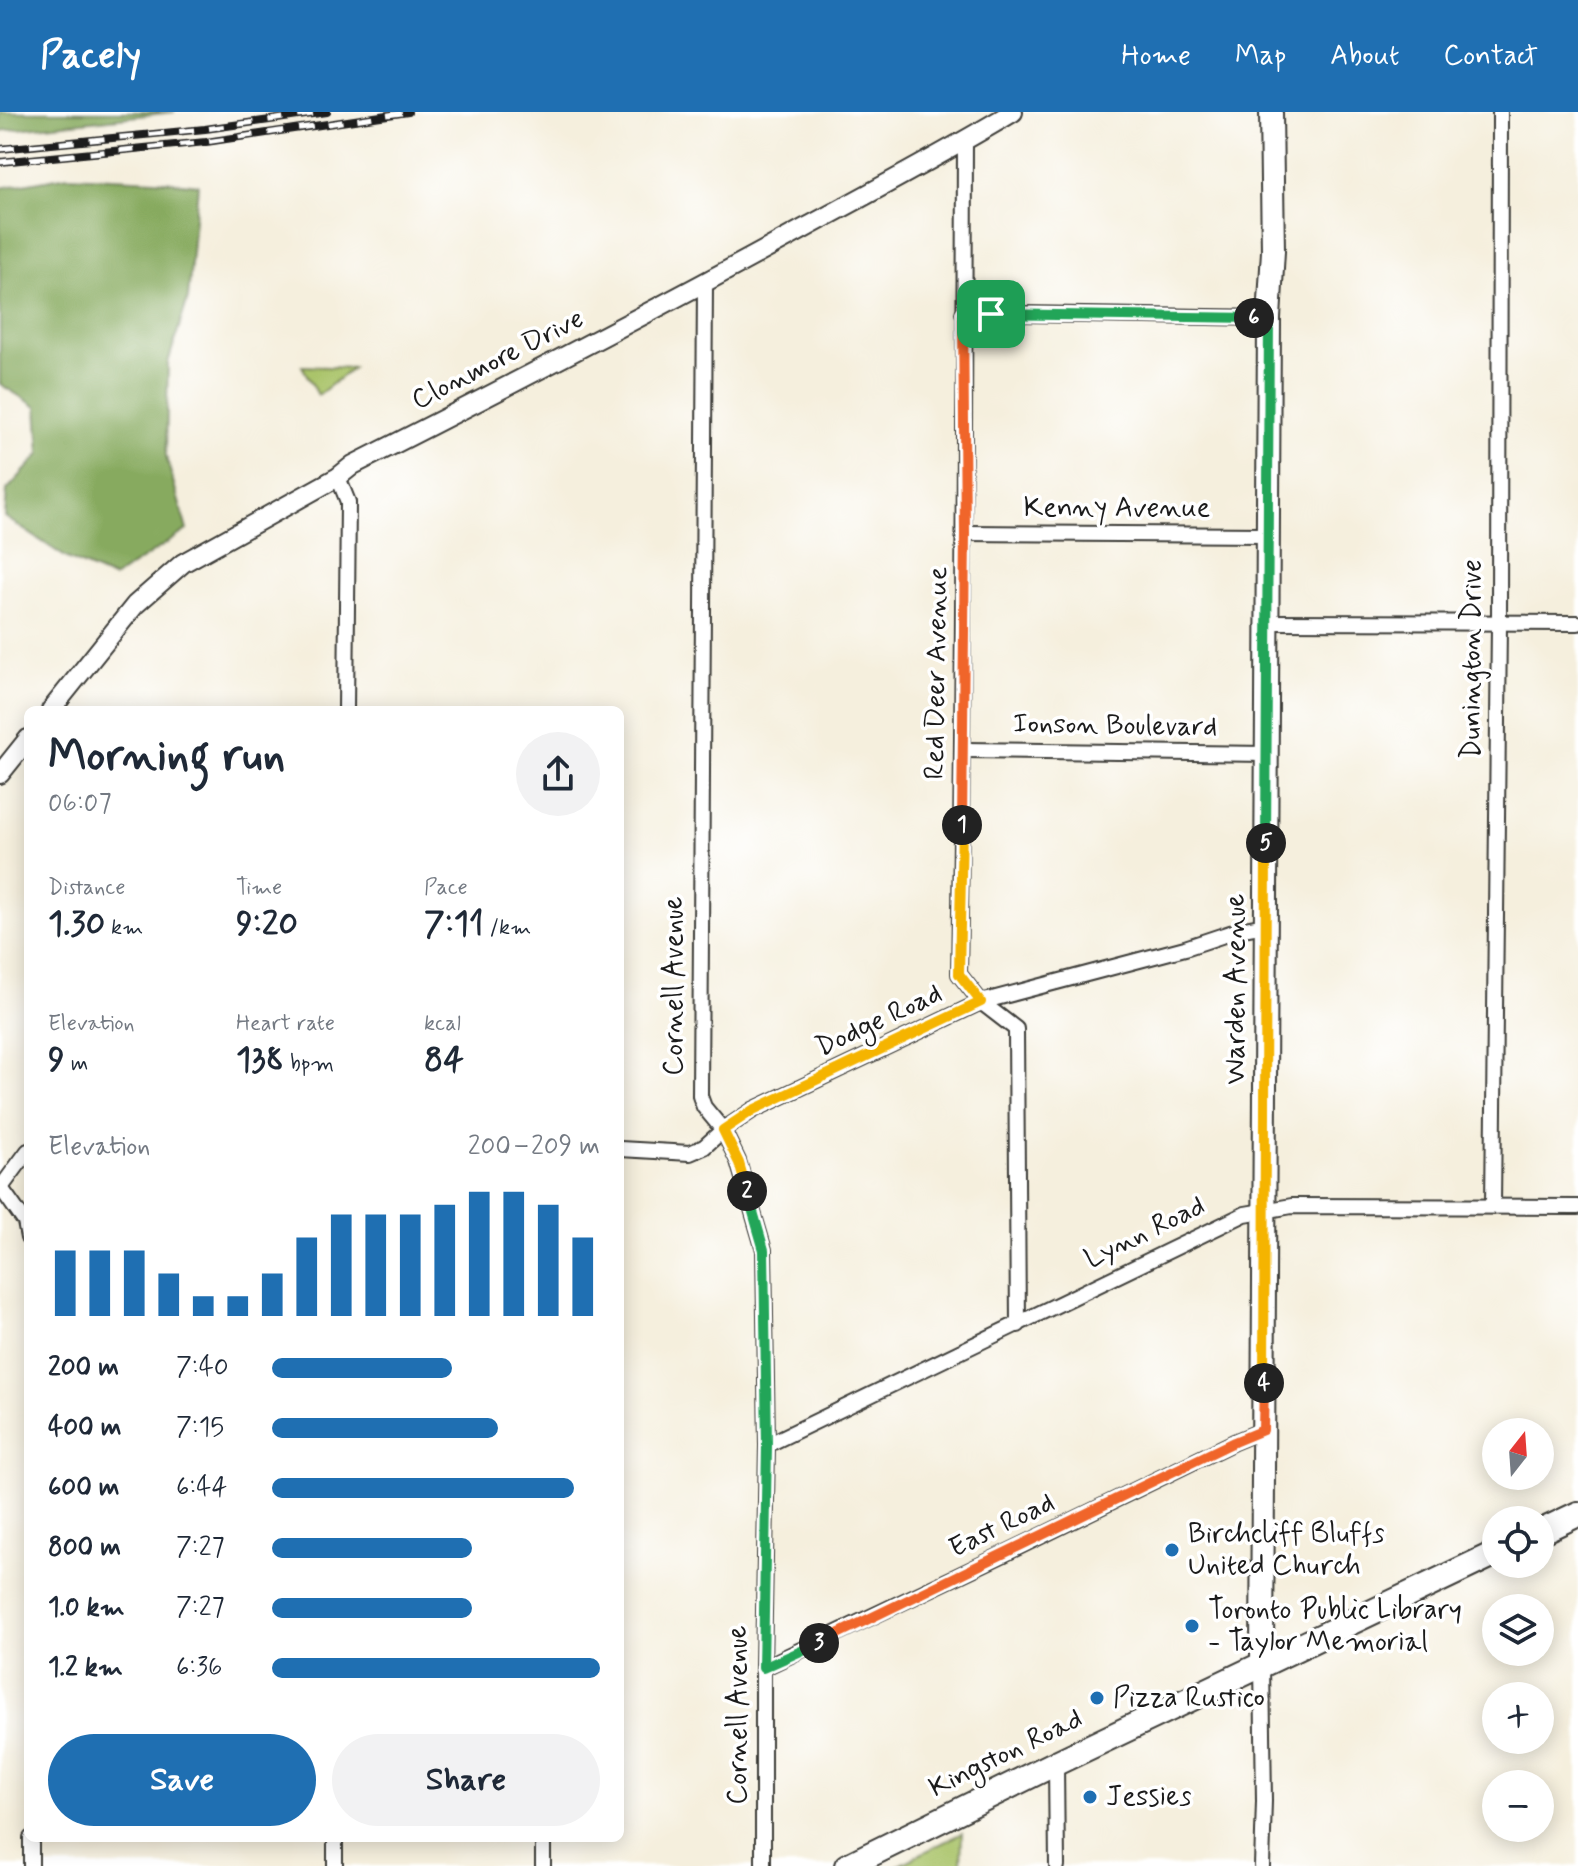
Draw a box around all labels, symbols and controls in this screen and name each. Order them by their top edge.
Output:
text: Pacely [40,32,141,81]
text: Home [1121,38,1191,75]
text: Map [1235,38,1286,75]
text: About [1330,38,1399,75]
text: Contact [1443,38,1538,75]
pin [957,280,1025,348]
icon: arrive [969,292,1013,336]
pin: 6 [1234,298,1274,338]
street label: Clonmore Drive [405,301,591,419]
text: 6 [1248,304,1260,332]
street label: Kenny Avenue [1024,490,1210,527]
street label: Dunington Drive [1454,559,1491,759]
street label: Red Deer Avenue [917,566,957,780]
street label: Ionson Boulevard [1013,706,1217,746]
text: Morning run [48,728,285,786]
button: share [516,732,600,816]
text: 06:07 [48,787,111,821]
pin: 1 [942,805,982,845]
text: 1 [957,811,967,839]
pin: 5 [1246,823,1286,863]
text: 5 [1259,829,1273,857]
text: Distance [48,874,125,902]
text: Time [236,874,282,902]
text: Pace [424,874,468,902]
street label: Warden Avenue [1218,894,1255,1084]
street label: Cornell Avenue [656,896,693,1076]
text: 1.30 [48,902,105,947]
text: 9:20 [236,902,298,947]
text: 7:11 [424,902,484,947]
text: km [105,914,143,942]
text: /km [484,914,531,942]
street label: Dodge Road [810,976,949,1068]
text: Elevation [48,1010,135,1038]
text: Heart rate [236,1010,335,1038]
text: kcal [424,1010,461,1038]
text: 9 [48,1038,65,1083]
text: 138 [236,1038,284,1083]
text: 84 [424,1038,464,1083]
text: m [65,1050,88,1078]
text: bpm [284,1050,334,1078]
text: Elevation [48,1130,150,1164]
text: 200–209 m [468,1130,600,1164]
pin: 2 [727,1171,767,1211]
text: 2 [742,1177,752,1205]
street label: Lynn Road [1079,1188,1211,1278]
text: 200 m [48,1351,119,1385]
text: 7:40 [176,1351,229,1385]
pin: 4 [1244,1363,1284,1403]
text: 4 [1258,1369,1270,1397]
text: 400 m [48,1411,121,1445]
text: 7:15 [176,1411,224,1445]
north arrow [1482,1418,1554,1490]
map controls [1482,1418,1554,1842]
text: 600 m [48,1471,120,1505]
text: 6:44 [176,1471,227,1505]
street label: East Road [943,1485,1061,1567]
button: locate [1482,1506,1554,1578]
place label: Birchcliff Bluffs United Church [1188,1516,1385,1585]
text: 800 m [48,1531,121,1565]
text: 7:27 [176,1531,225,1565]
marker: Birchcliff Bluffs United Church [1163,1541,1181,1559]
text: 1.0 km [48,1591,125,1625]
text: 7:27 [176,1591,225,1625]
place label: Toronto Public Library - Taylor Memorial [1208,1592,1462,1661]
button: layers [1482,1594,1554,1666]
marker: Toronto Public Library - Taylor Memorial [1183,1617,1201,1635]
pin: 3 [799,1623,839,1663]
street label: Cornell Avenue [720,1625,757,1805]
text: 3 [814,1629,824,1657]
text: 1.2 km [48,1651,123,1685]
text: 6:36 [176,1651,222,1685]
place label: Pizza Rustico [1113,1680,1265,1717]
button: + [1482,1682,1554,1754]
marker: Pizza Rustico [1088,1689,1106,1707]
street label: Kingston Road [923,1701,1090,1809]
button: Save [48,1734,316,1826]
button: Share [332,1734,600,1826]
button: − [1482,1770,1554,1842]
place label: Jessies [1106,1779,1192,1816]
marker: Jessies [1081,1788,1099,1806]

